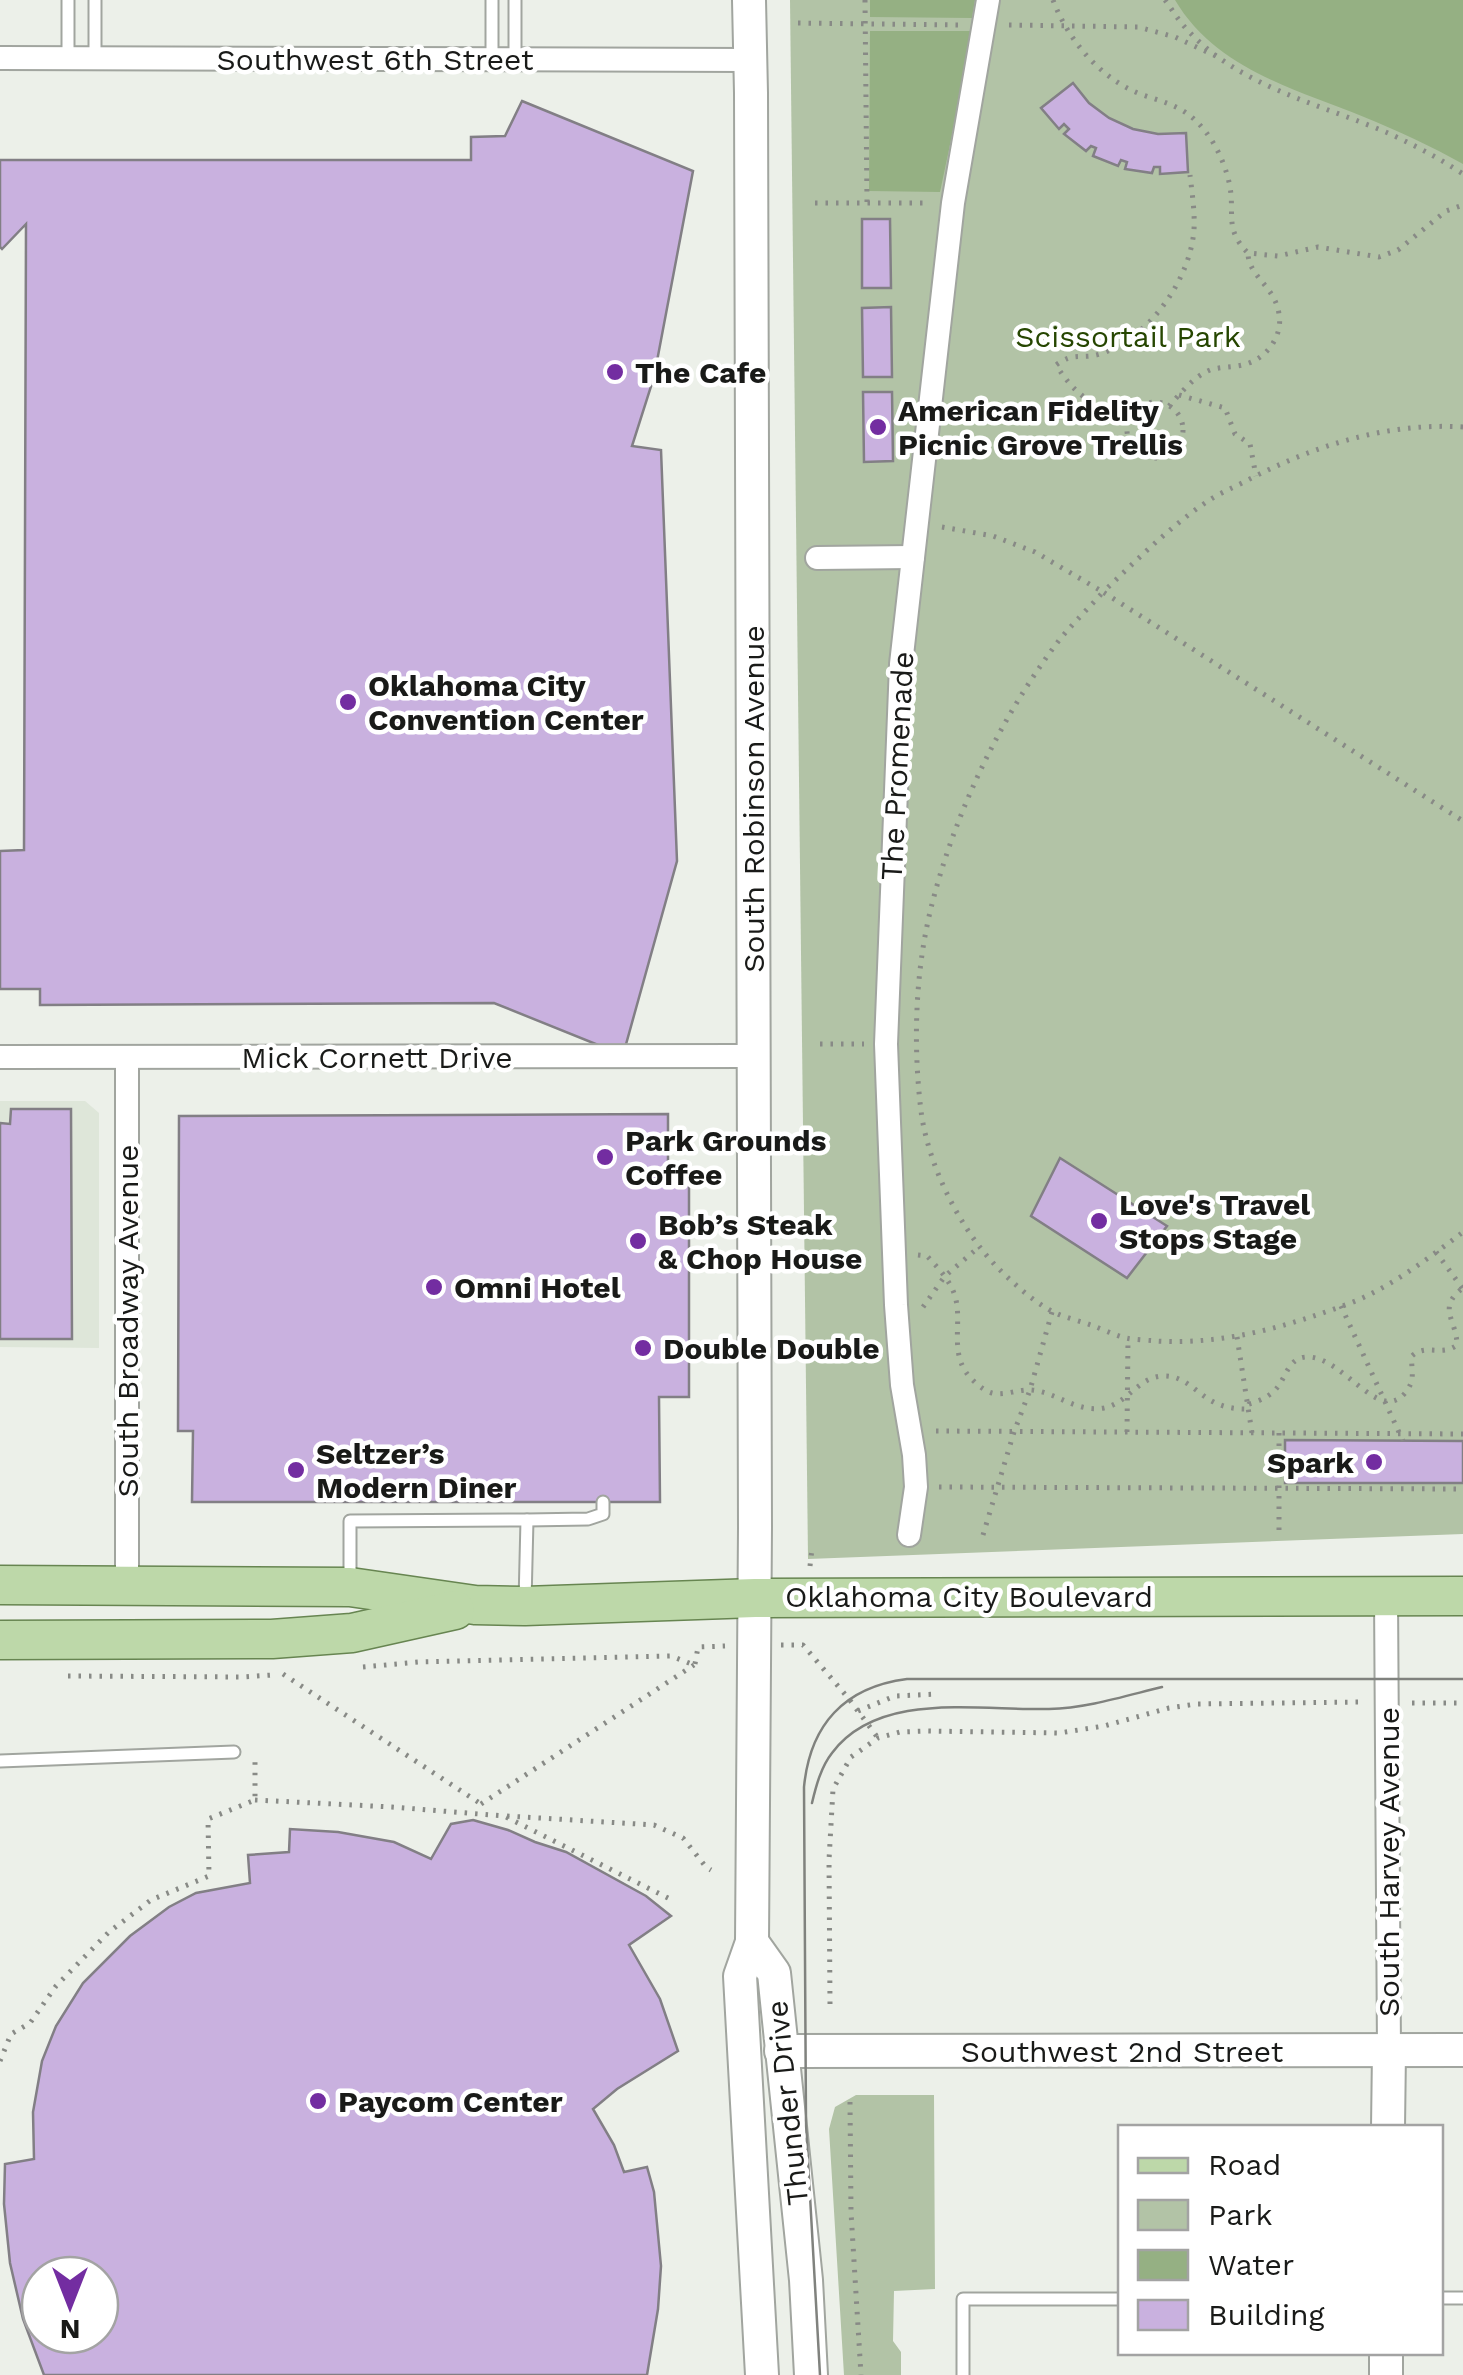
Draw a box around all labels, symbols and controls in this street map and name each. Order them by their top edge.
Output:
street label: Southwest 6th Street [216,42,534,77]
park label: Scissortail Park [1015,319,1241,354]
place label: The Cafe [635,355,766,390]
marker: The Cafe [604,361,626,383]
place label: American Fidelity Picnic Grove Trellis [898,393,1183,462]
marker: American Fidelity Picnic Grove Trellis [867,416,889,438]
street label: South Robinson Avenue [736,625,771,973]
street label: The Promenade [874,651,920,881]
place label: Oklahoma City Convention Center [368,668,644,737]
marker: Oklahoma City Convention Center [337,691,359,713]
street label: Mick Cornett Drive [241,1040,513,1075]
place label: Park Grounds Coffee [625,1123,826,1192]
street label: South Broadway Avenue [110,1145,145,1497]
marker: Park Grounds Coffee [594,1146,616,1168]
place label: Love's Travel Stops Stage [1119,1187,1310,1256]
place label: Bob’s Steak & Chop House [658,1207,862,1276]
marker: Love's Travel Stops Stage [1088,1210,1110,1232]
marker: Bob’s Steak & Chop House [627,1230,649,1252]
place label: Omni Hotel [454,1270,621,1305]
marker: Omni Hotel [423,1276,445,1298]
place label: Double Double [663,1331,880,1366]
marker: Double Double [632,1337,654,1359]
place label: Seltzer’s Modern Diner [316,1436,517,1505]
place label: Spark [1267,1445,1354,1480]
marker: Spark [1363,1451,1385,1473]
marker: Seltzer’s Modern Diner [285,1459,307,1481]
street label: Oklahoma City Boulevard [785,1579,1153,1614]
street label: South Harvey Avenue [1371,1707,1406,2017]
street label: Thunder Drive [759,1999,815,2207]
street label: Southwest 2nd Street [961,2034,1284,2069]
place label: Paycom Center [338,2084,563,2119]
marker: Paycom Center [307,2090,329,2112]
legend [1118,2125,1443,2355]
text: Road [1208,2147,1281,2182]
text: Park [1208,2197,1273,2232]
text: Water [1208,2247,1294,2282]
north arrow [20,2255,120,2355]
text: Building [1208,2297,1325,2332]
text: N [60,2313,80,2346]

